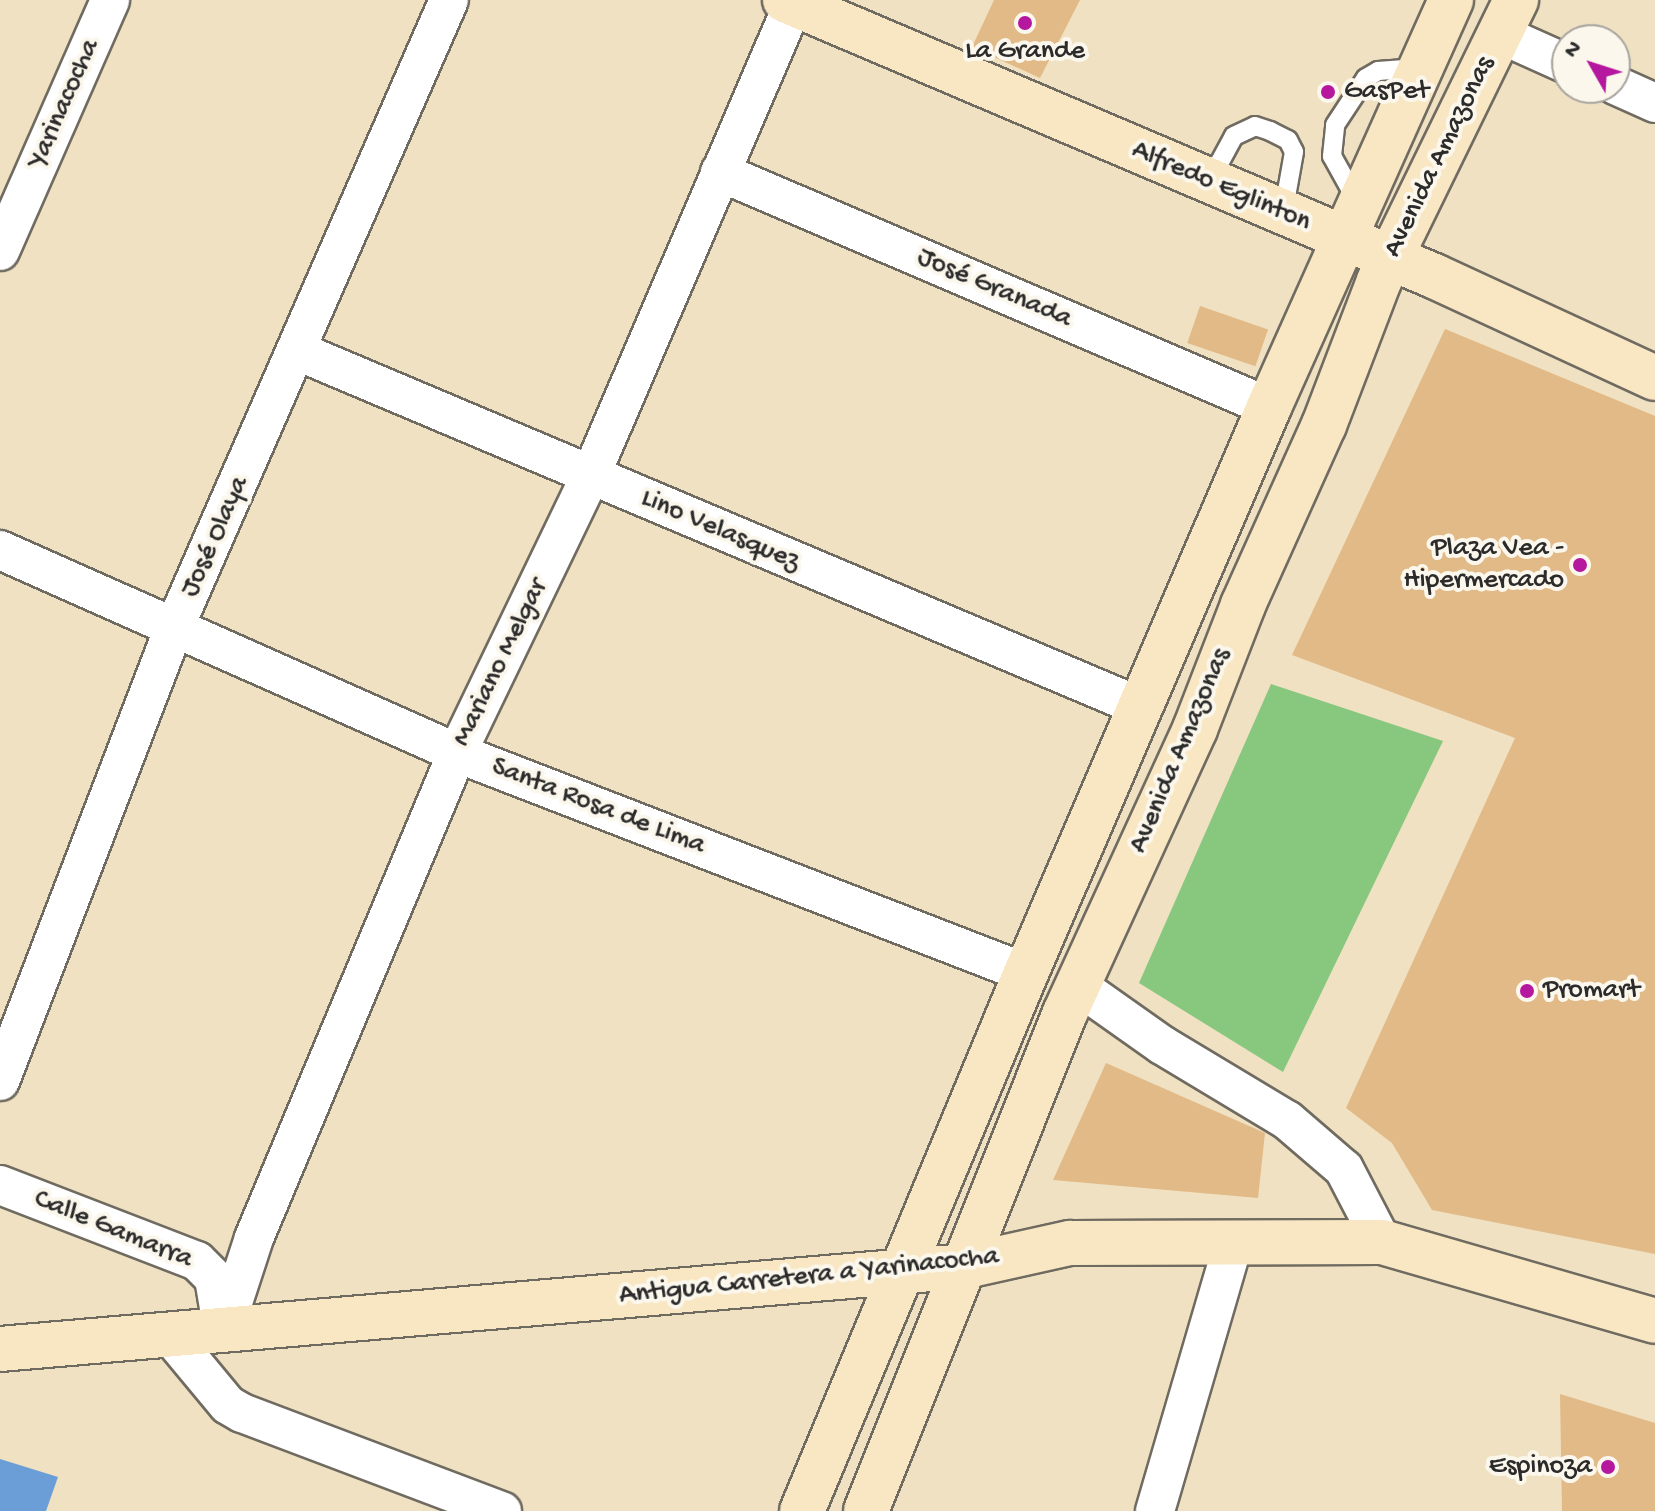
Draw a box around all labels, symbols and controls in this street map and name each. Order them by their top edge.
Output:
marker: La Grande [1016,14,1034,32]
north arrow [1551,24,1631,104]
street label: Yarinacocha [22,34,108,174]
place label: La Grande [965,35,1085,69]
text: N [1559,36,1589,64]
street label: Avenida Amazonas [1377,51,1503,263]
place label: GasPet [1344,75,1429,109]
marker: GasPet [1319,83,1337,101]
street label: Alfredo Eglinton [1126,134,1316,240]
street label: José Granada [912,241,1076,337]
street label: José Olaya [174,471,258,603]
street label: Lino Velasquez [635,482,805,580]
place label: Plaza Vea - Hipermercado [1404,532,1564,598]
marker: Plaza Vea - Hipermercado [1571,556,1589,574]
street label: Mariano Melgar [446,574,556,752]
street label: Avenida Amazonas [1123,644,1239,858]
street label: Santa Rosa de Lima [486,751,710,863]
place label: Promart [1543,974,1640,1008]
marker: Promart [1518,982,1536,1000]
street label: Calle Gamarra [29,1183,197,1277]
street label: Antigua Carretera a Yarinacocha [618,1240,1000,1314]
place label: Espinoza [1489,1450,1592,1484]
marker: Espinoza [1599,1458,1617,1476]

